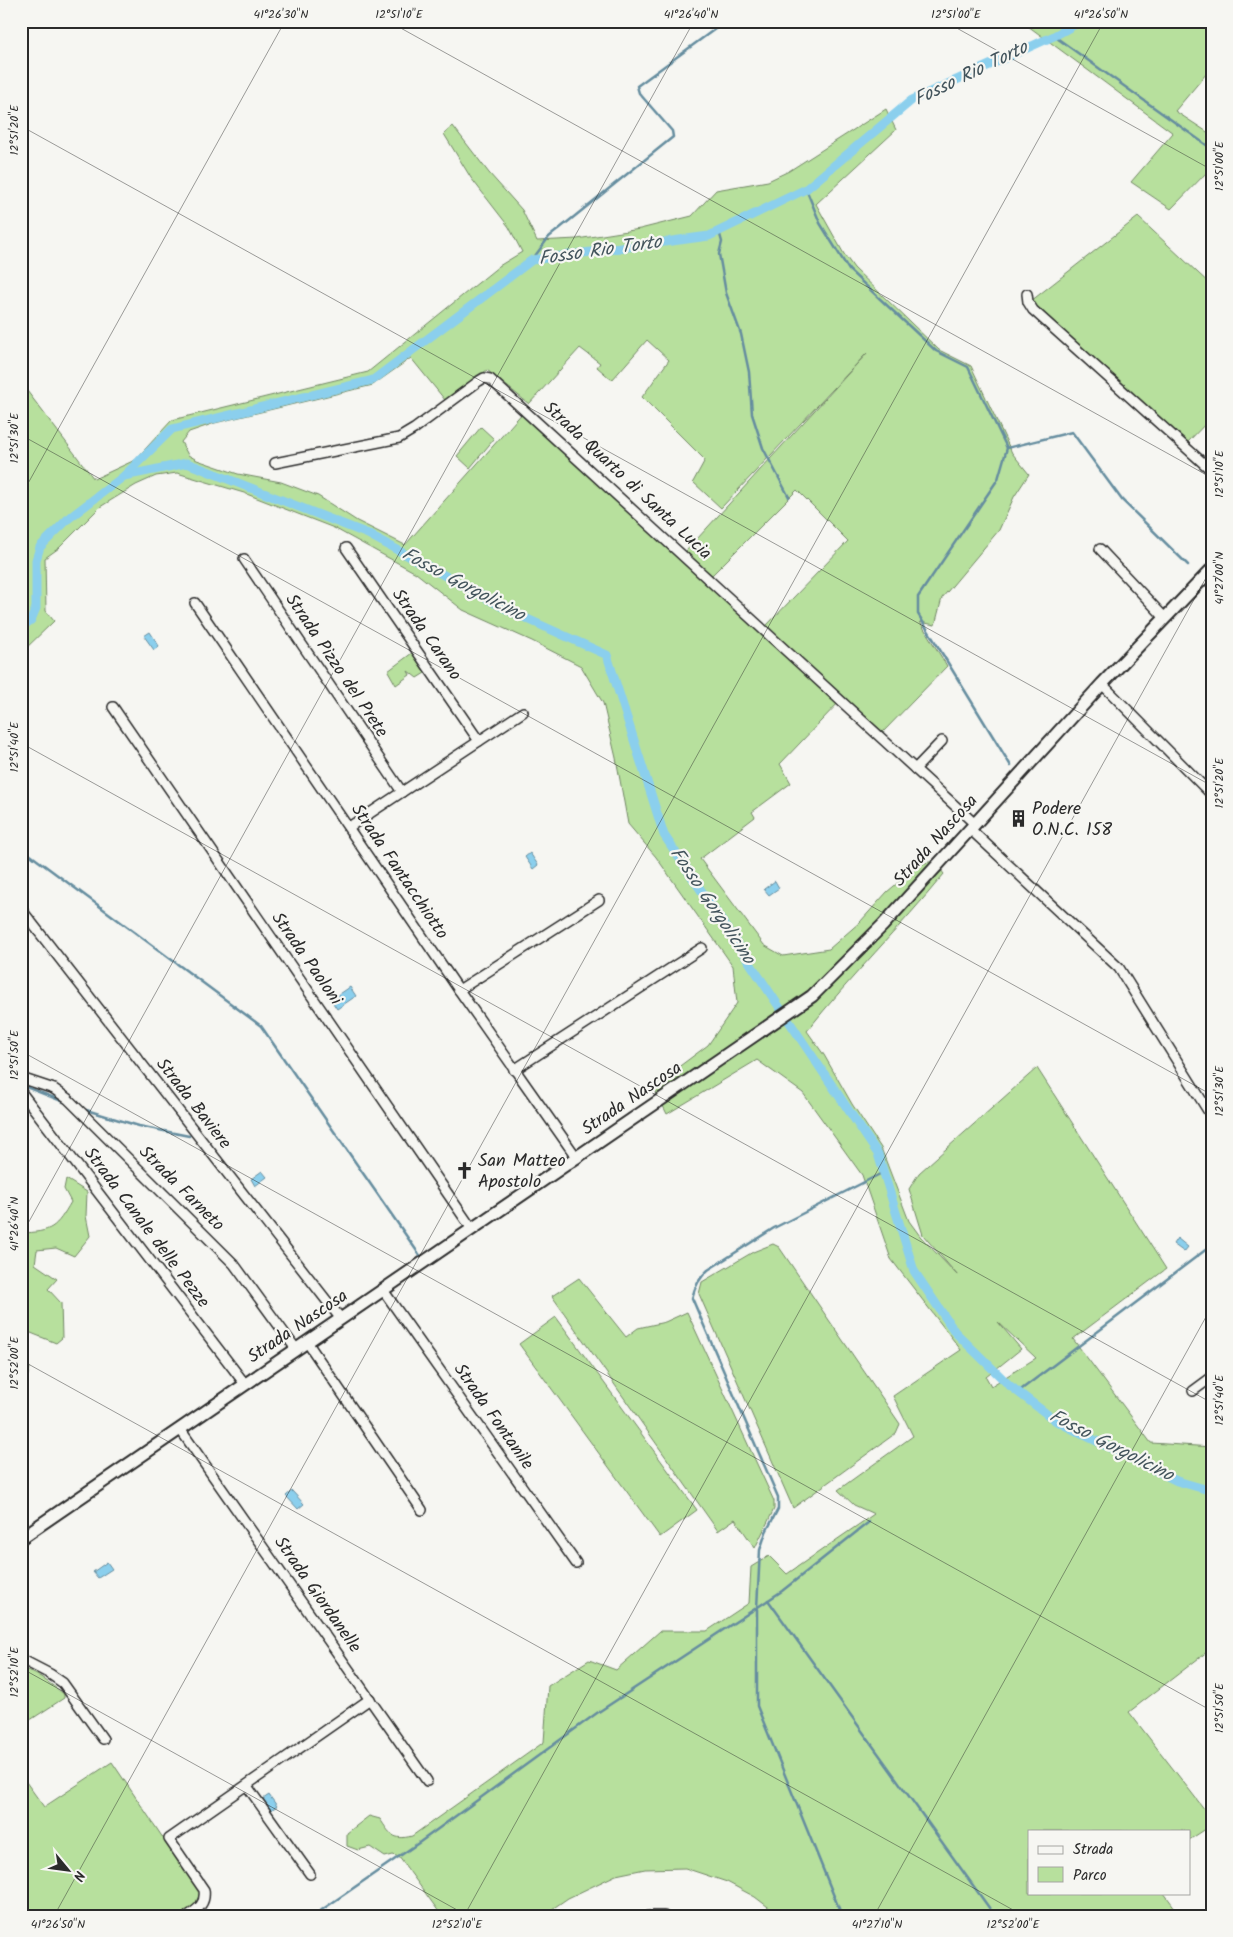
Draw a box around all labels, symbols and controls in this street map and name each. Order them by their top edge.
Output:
text: 41°26'30"N [254,5,308,24]
text: 12°51'10"E [375,5,424,24]
text: 41°26'40"N [664,5,718,24]
text: 12°51'00"E [931,5,982,24]
text: 41°26'50"N [1074,5,1128,24]
water label: Fosso Rio Torto [909,33,1034,115]
text: 12°51'20"E [5,104,24,155]
text: 12°51'00"E [1210,140,1229,191]
water label: Fosso Rio Torto [537,227,665,274]
street label: Strada Quarto di Santa Lucia [536,395,718,567]
text: 12°51'30"E [5,412,24,463]
text: 12°51'10"E [1210,449,1229,498]
water label: Fosso Gorgolicino [396,540,531,631]
text: 41°27'00"N [1210,552,1229,604]
street label: Strada Carano [383,583,469,687]
street label: Strada Pizzo del Prete [277,588,395,744]
text: 12°51'40"E [5,721,24,772]
text: 12°51'20"E [1210,757,1229,808]
street label: Strada Nascosa [886,788,986,894]
place label: Podere O.N.C. 158 [1032,795,1112,845]
street label: Strada Fantacchiotto [343,798,455,946]
building icon: Podere O.N.C. 158 [1008,809,1028,829]
water label: Fosso Gorgolicino [662,841,763,972]
street label: Strada Paoloni [263,906,349,1012]
text: 12°51'50"E [5,1029,24,1080]
street label: Strada Baviere [148,1052,238,1156]
street label: Strada Nascosa [576,1055,688,1143]
text: 12°51'30"E [1210,1065,1229,1116]
street label: Strada Farneto [131,1139,231,1239]
street label: Strada Canale delle Pezze [76,1141,216,1315]
place label: San Matteo Apostolo [478,1147,566,1197]
church icon: San Matteo Apostolo [454,1161,474,1181]
text: 41°26'40"N [5,1197,24,1251]
street label: Strada Nascosa [242,1283,354,1371]
text: 12°52'00"E [5,1336,24,1389]
street label: Strada Fontanile [445,1358,541,1476]
text: 12°51'40"E [1210,1374,1229,1425]
water label: Fosso Gorgolicino [1044,1402,1180,1491]
street label: Strada Giordanelle [266,1531,368,1659]
text: 12°52'10"E [5,1646,24,1697]
text: 12°51'50"E [1210,1682,1229,1733]
legend [1028,1830,1190,1894]
text: Strada [1073,1838,1113,1862]
north arrow [42,1844,92,1894]
text: Parco [1073,1864,1107,1888]
text: N [67,1867,90,1885]
text: 41°26'50"N [31,1915,85,1934]
text: 12°52'10"E [432,1915,483,1934]
text: 41°27'10"N [852,1915,902,1934]
text: 12°52'00"E [987,1915,1040,1934]

